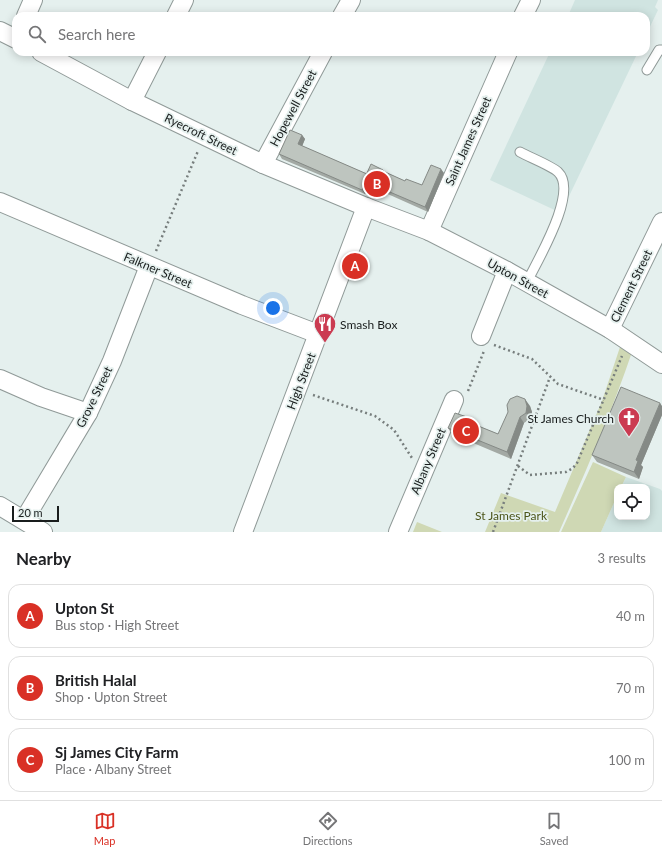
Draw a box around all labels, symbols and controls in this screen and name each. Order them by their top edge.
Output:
search box [12,12,650,56]
icon: search [26,23,48,45]
text: Search here [58,25,135,43]
street label: Hopewell Street [266,66,320,149]
street label: Saint James Street [442,94,495,188]
street label: Ryecroft Street [162,110,240,158]
pin: B [364,169,390,199]
street label: Clement Street [607,247,655,325]
street label: Falkner Street [122,249,195,291]
pin: A [342,251,368,281]
street label: Upton Street [485,255,552,301]
your location [263,298,283,318]
restaurant icon: Smash Box [312,311,338,344]
place label: Smash Box [340,317,397,332]
street label: High Street [283,350,319,411]
street label: Grove Street [73,363,116,430]
church icon: St James Church [616,405,642,438]
place label: St James Church [528,411,614,426]
pin: C [453,416,479,446]
street label: Albany Street [407,425,449,496]
map controls [614,484,650,520]
button: locate [614,484,650,520]
scale bar [12,504,59,523]
text: 20 m [18,506,43,519]
park label: St James Park [475,508,548,523]
text: Nearby [16,548,71,569]
text: 3 results [598,550,646,566]
text: Upton St [55,599,114,617]
text: A [25,608,35,624]
text: 40 m [616,608,645,624]
text: Bus stop · High Street [55,617,179,633]
text: British Halal [55,671,137,689]
text: B [26,680,34,696]
text: 70 m [616,680,645,696]
text: Shop · Upton Street [55,689,167,705]
text: Sj James City Farm [55,743,179,761]
text: C [26,752,34,768]
text: 100 m [608,752,645,768]
text: Place · Albany Street [55,761,171,777]
tab: Map [94,810,116,847]
tab: Directions [303,810,352,847]
tab: Saved [540,810,568,847]

